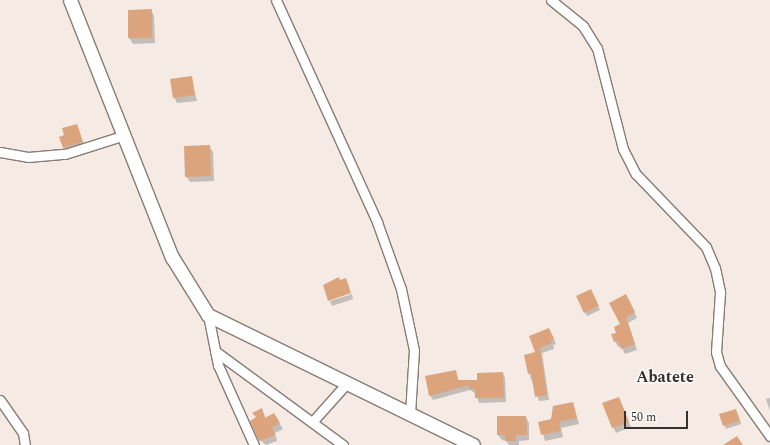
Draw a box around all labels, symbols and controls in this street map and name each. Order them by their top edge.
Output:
district label: Abatete [636,367,694,387]
scale bar [626,403,690,429]
text: 50 m [631,408,656,427]

